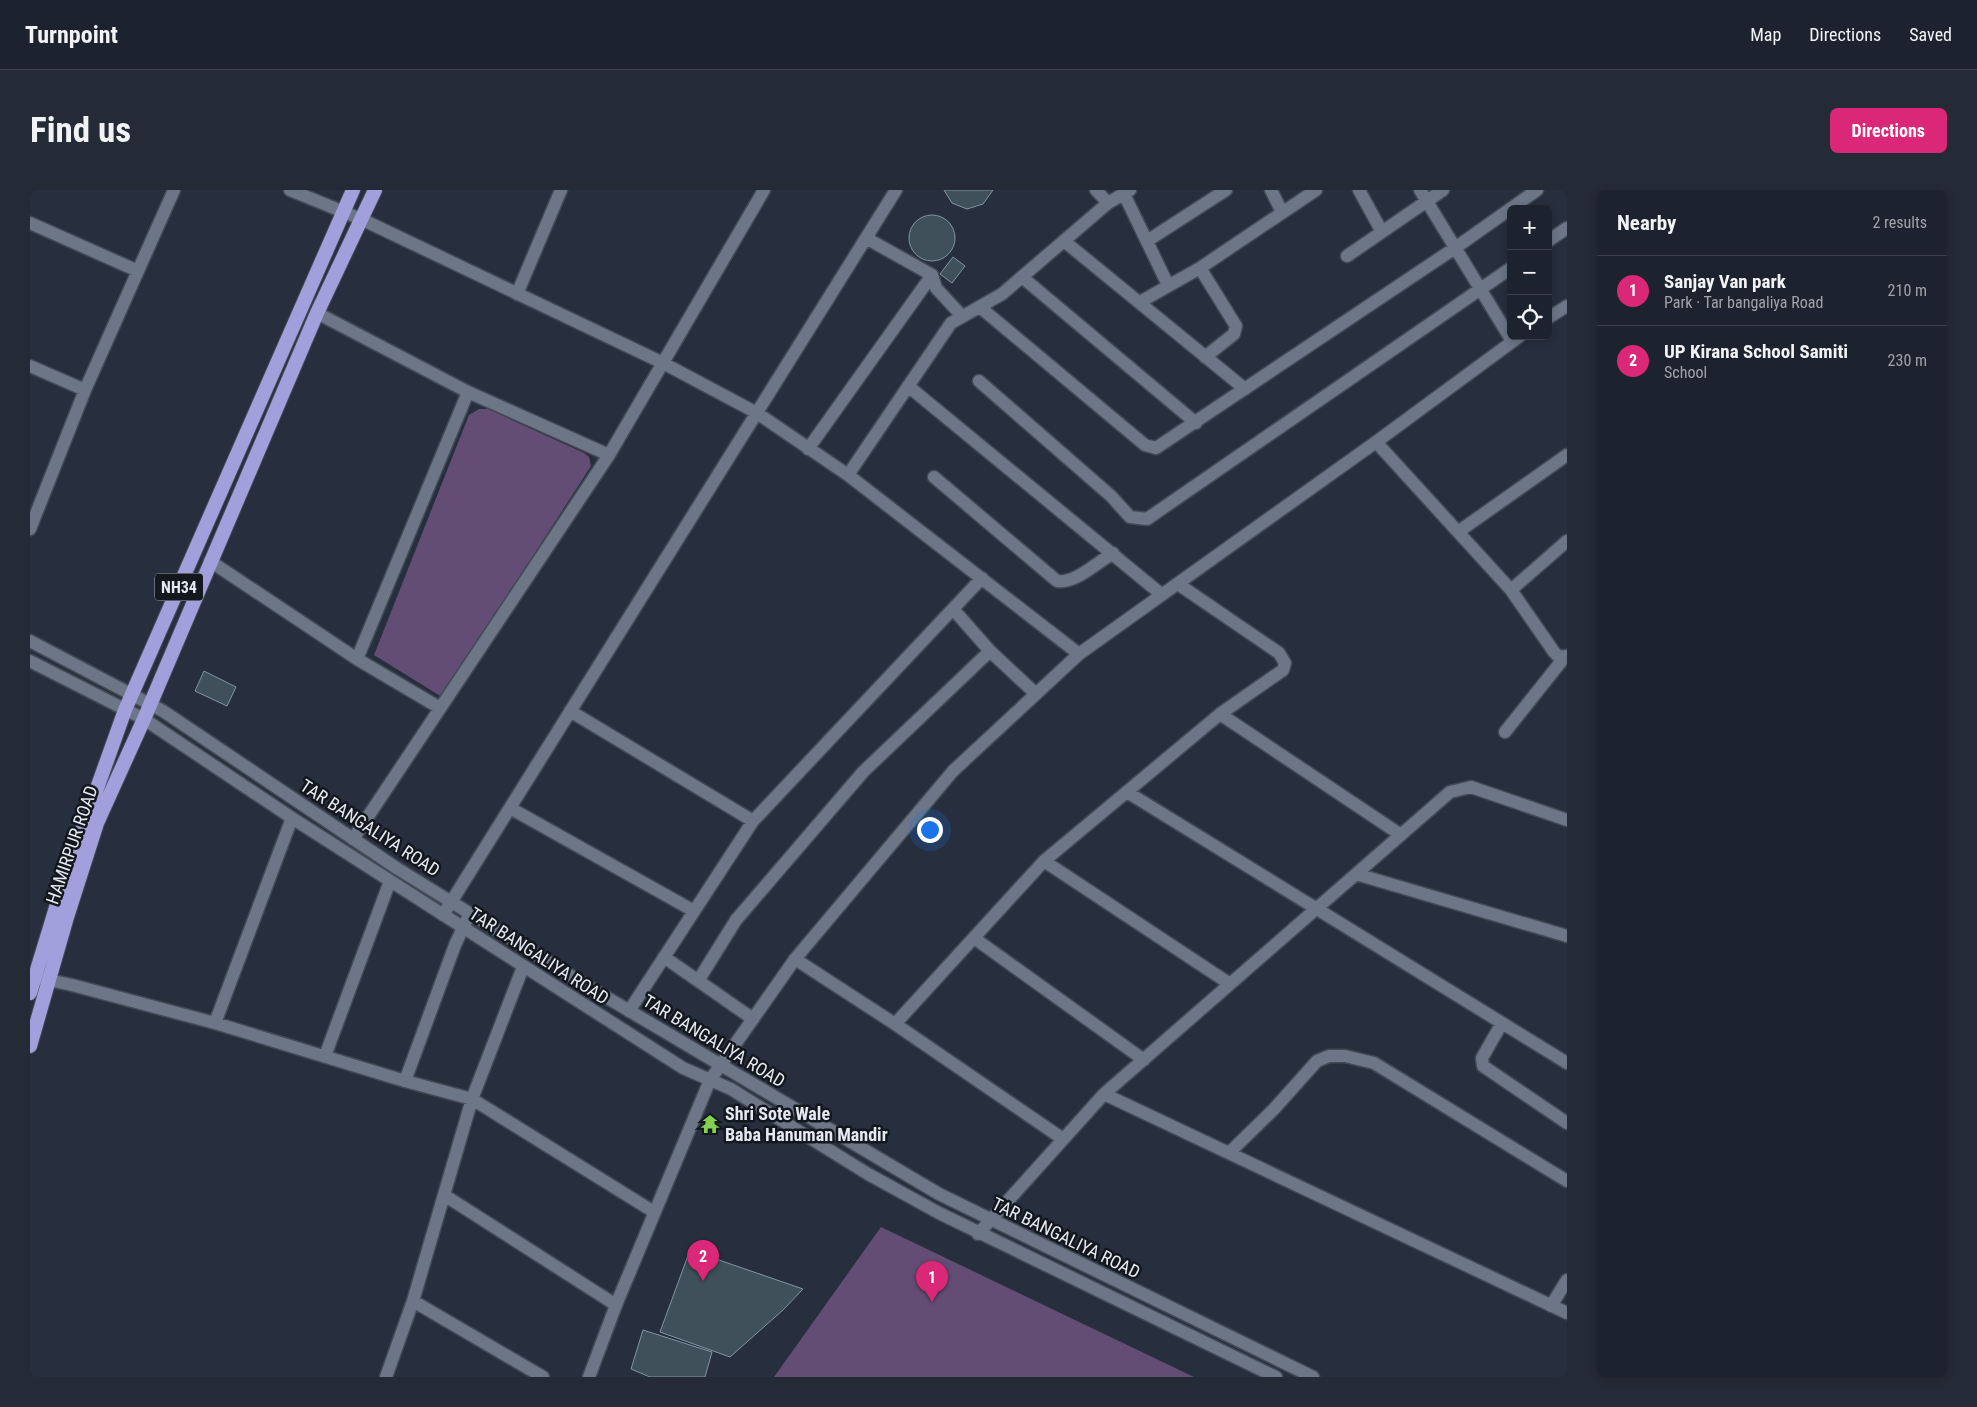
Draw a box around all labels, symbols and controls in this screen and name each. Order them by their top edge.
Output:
text: Turnpoint [25,21,118,49]
text: Map [1750,24,1781,45]
text: Directions [1809,24,1881,45]
text: Saved [1909,24,1952,45]
button: Directions [1830,108,1947,153]
text: Find us [30,110,131,151]
map controls [1507,205,1552,340]
button: + [1507,205,1552,250]
text: Nearby [1617,211,1676,235]
text: 2 results [1872,213,1927,232]
button: − [1507,250,1552,295]
text: Sanjay Van park [1664,270,1786,293]
text: 1 [1629,281,1637,300]
text: 210 m [1888,281,1927,300]
text: Park · Tar bangaliya Road [1664,293,1823,312]
button: locate [1507,295,1552,340]
text: UP Kirana School Samiti [1664,340,1848,363]
text: 2 [1629,351,1637,370]
text: 230 m [1888,351,1927,370]
text: School [1664,363,1707,382]
road number: NH34 [155,574,203,601]
street label: TAR BANGALIYA ROAD [297,775,444,880]
street label: HAMIRPUR ROAD [41,783,102,907]
your location [917,817,943,843]
street label: TAR BANGALIYA ROAD [466,903,613,1008]
street label: TAR BANGALIYA ROAD [639,990,789,1091]
place label: Shri Sote Wale Baba Hanuman Mandir [725,1103,888,1145]
temple icon: Shri Sote Wale Baba Hanuman Mandir [699,1113,721,1135]
street label: TAR BANGALIYA ROAD [989,1193,1144,1282]
pin: 2 [687,1240,719,1281]
pin: 1 [916,1261,948,1302]

